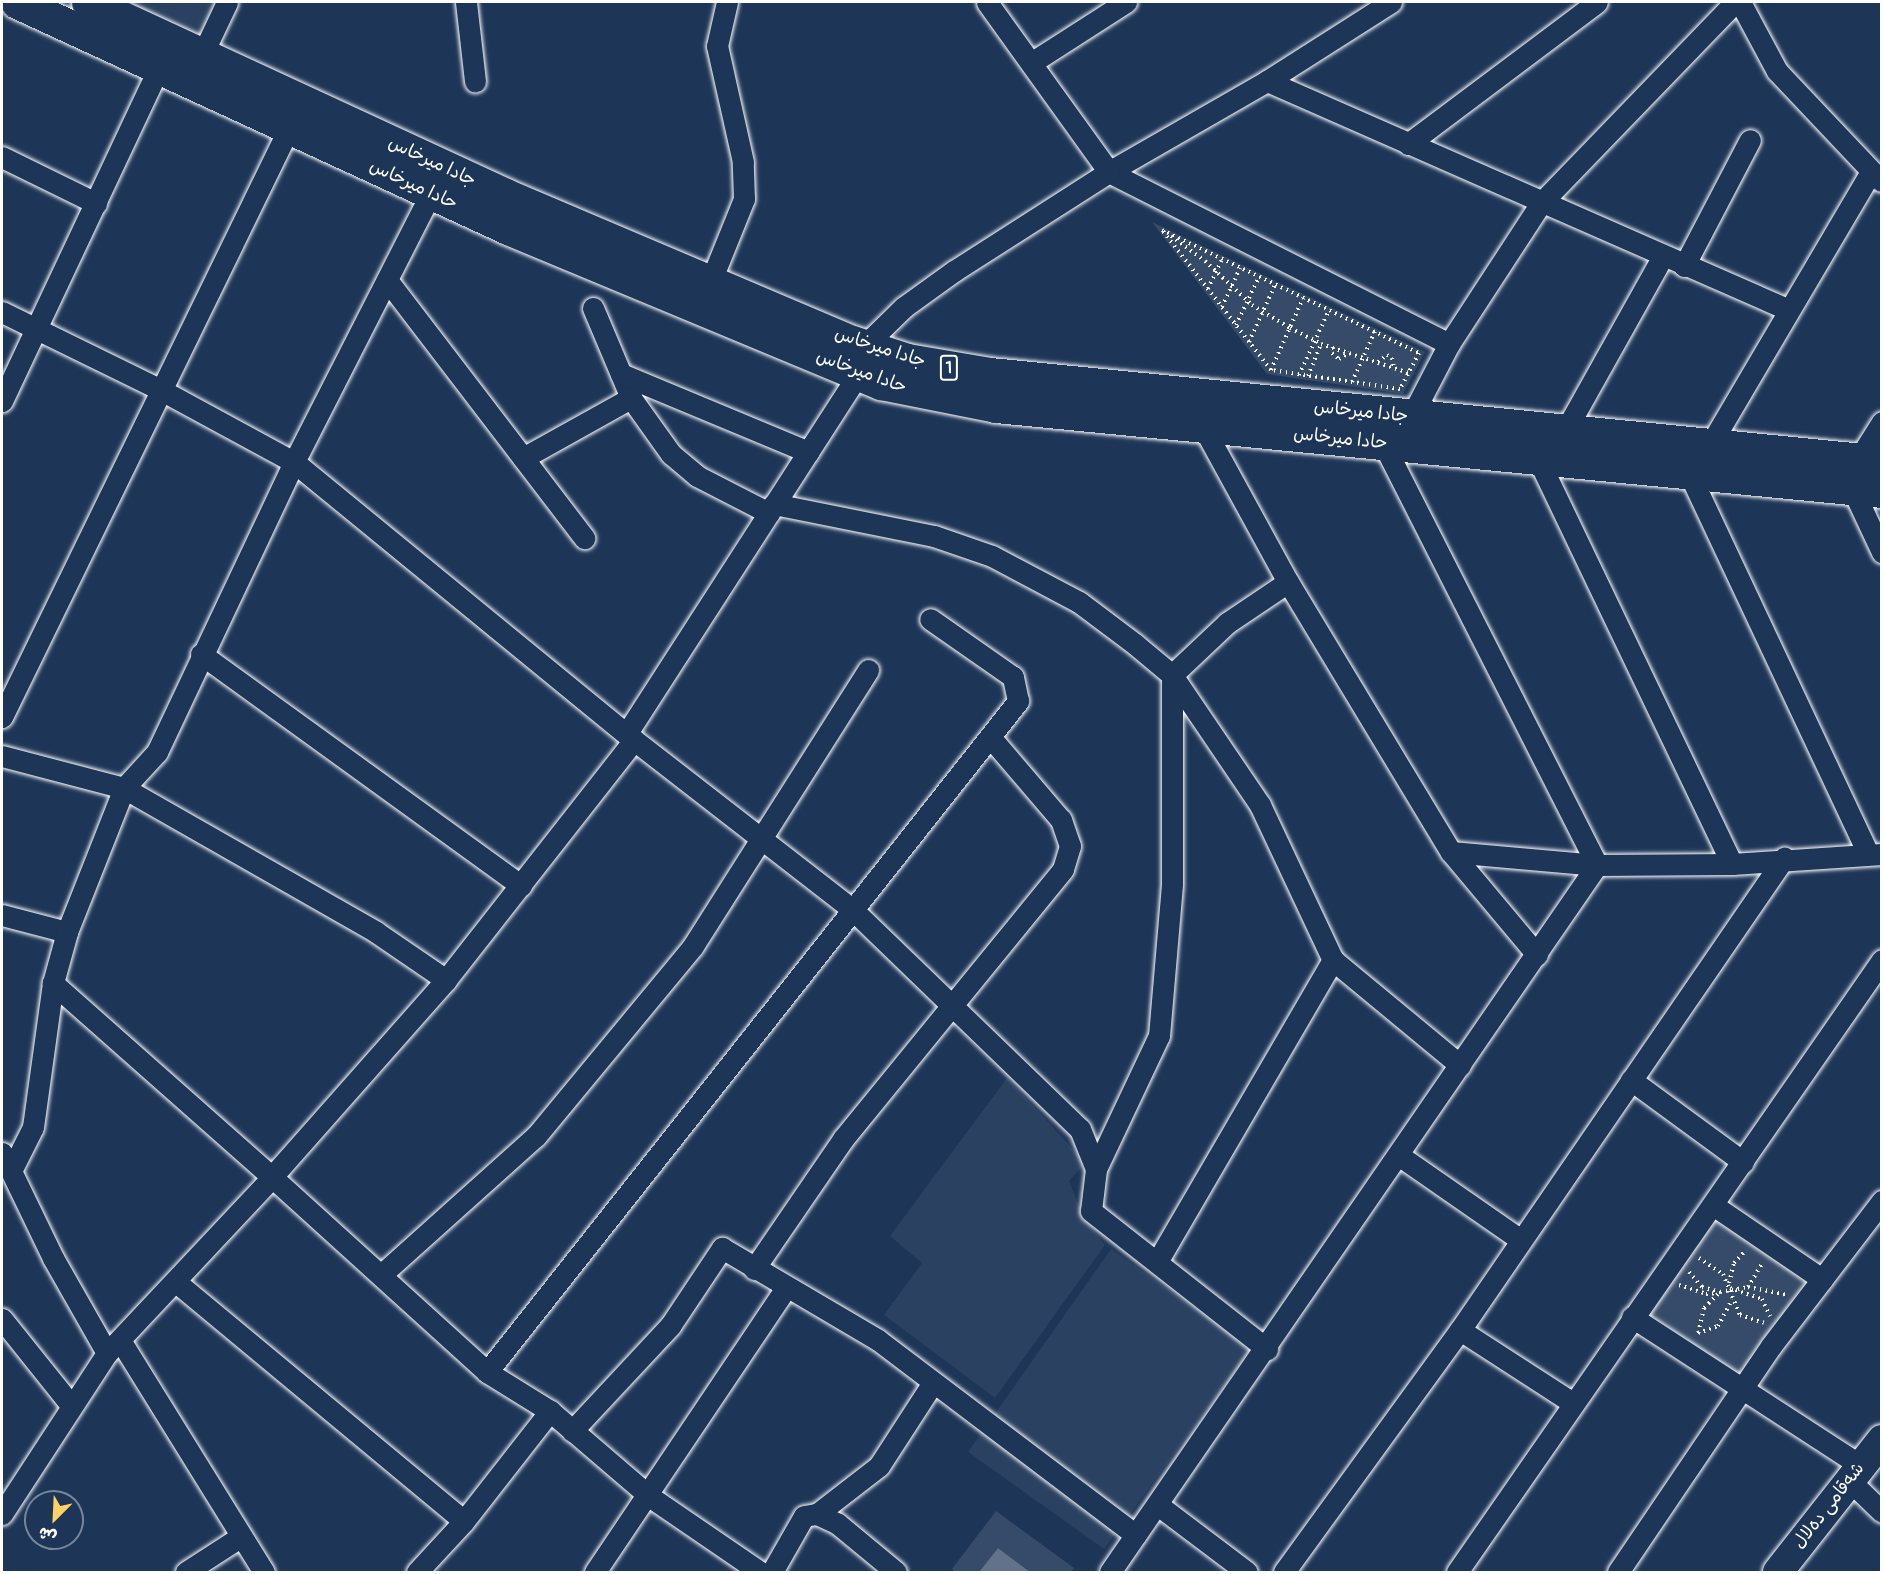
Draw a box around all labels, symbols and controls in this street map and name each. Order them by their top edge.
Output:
street label: جادا ميرخاس [385,132,479,192]
street label: حادا ميرخاس [366,155,460,215]
street label: جادا ميرخاس [832,323,928,373]
street label: حادا ميرخاس [813,346,909,398]
road number: 1 [938,355,960,381]
street label: جادا ميرخاس [1313,396,1409,428]
street label: حادا ميرخاس [1292,423,1388,455]
street label: شەقامی دەلال [1789,1459,1869,1553]
north arrow [24,1490,84,1550]
text: ش [35,1522,60,1547]

